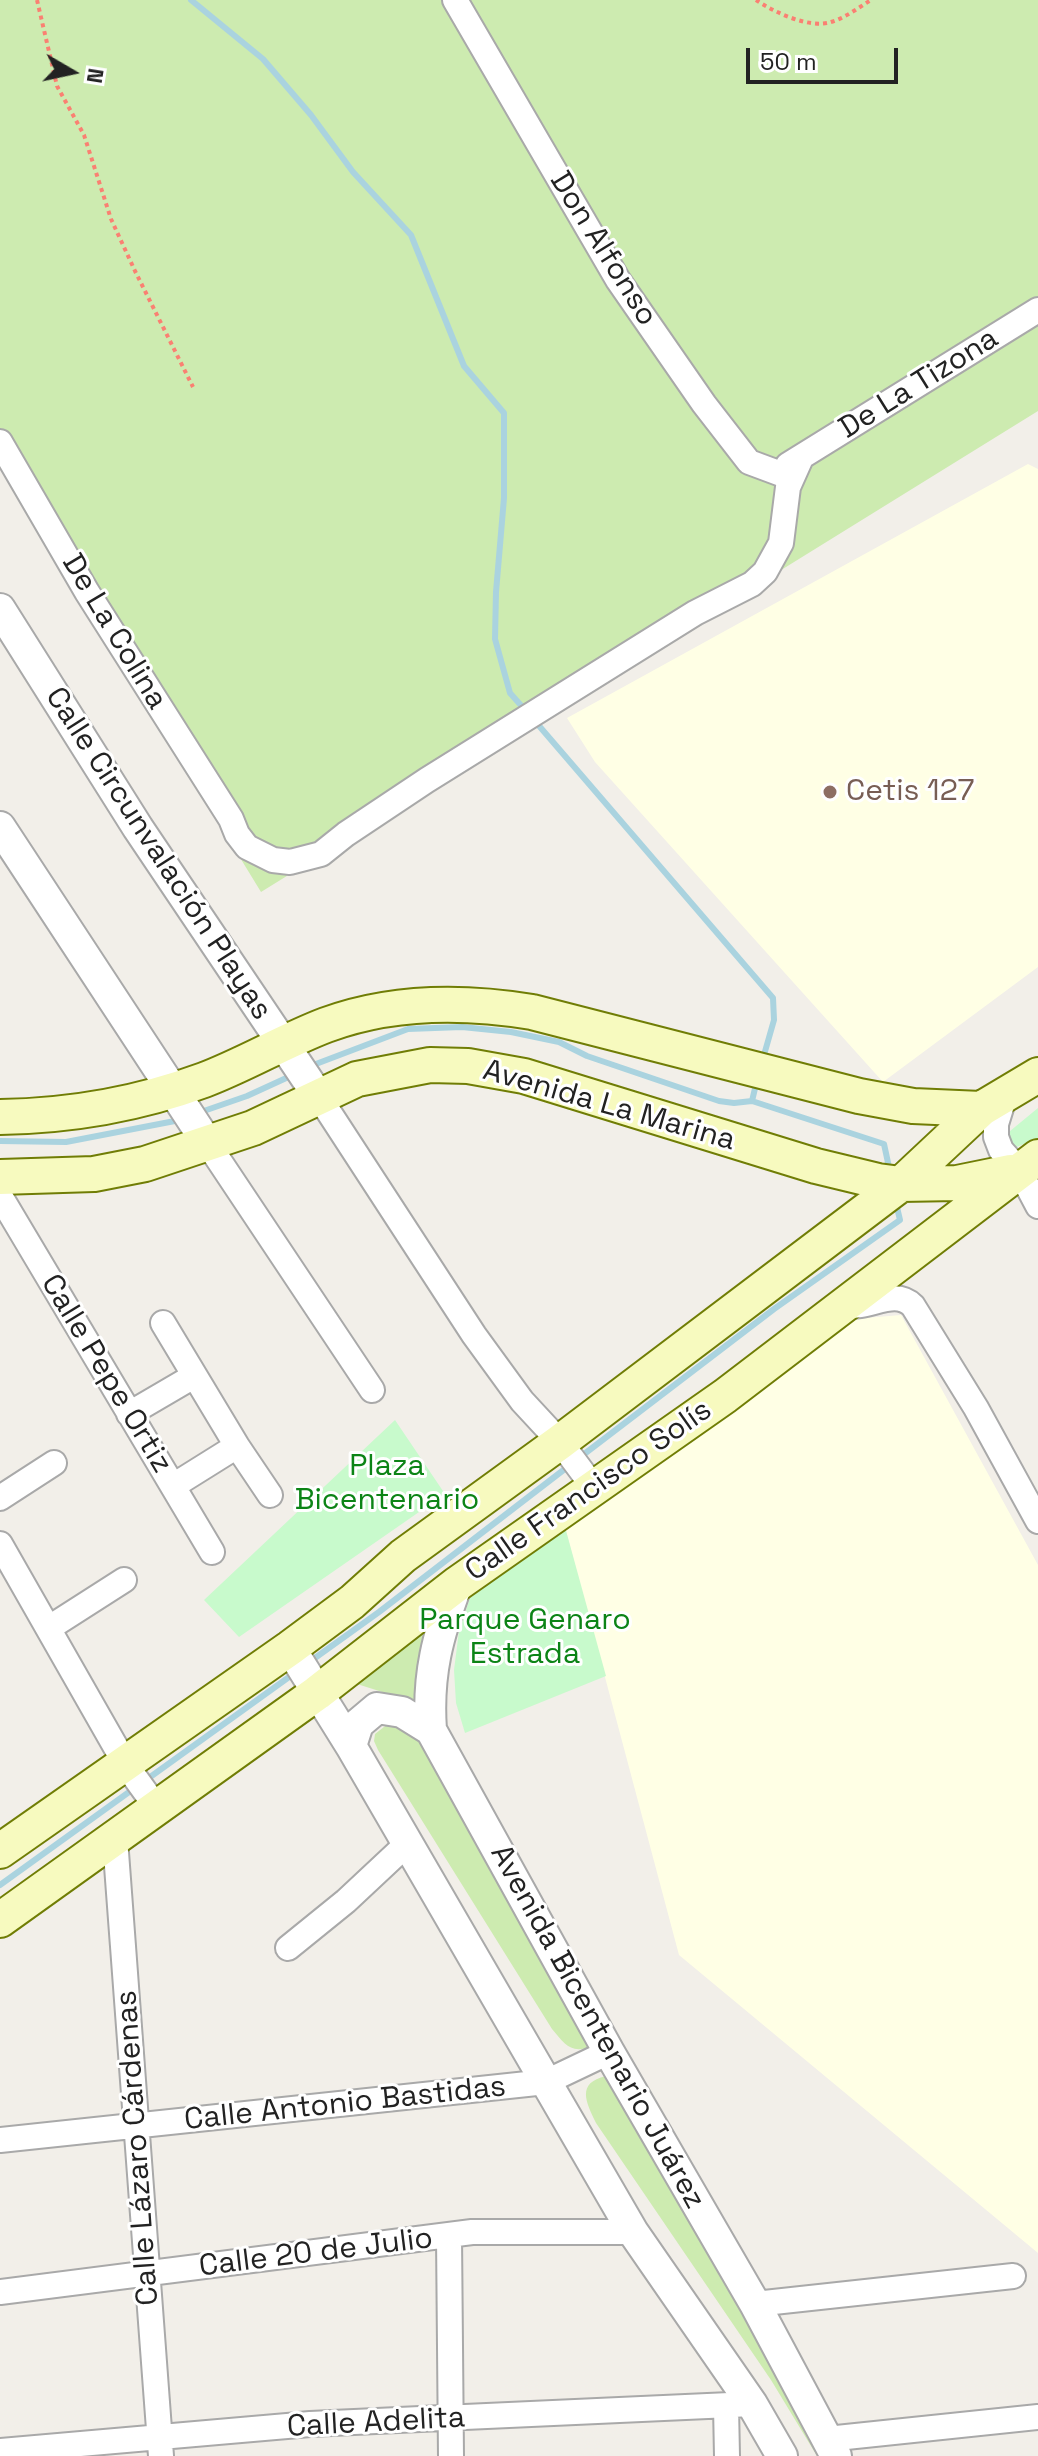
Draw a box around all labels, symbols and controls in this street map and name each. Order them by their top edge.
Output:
north arrow [32,32,112,112]
scale bar [750,32,902,82]
text: 50 m [760,46,817,77]
text: N [81,66,111,85]
street label: Don Alfonso [541,165,665,333]
street label: De La Tizona [833,321,1005,447]
street label: De La Colina [54,548,174,716]
street label: Calle Circunvalación Playas [37,681,279,1027]
place label: Cetis 127 [846,774,974,810]
marker: Cetis 127 [821,783,839,801]
street label: Avenida La Marina [479,1053,739,1159]
street label: Calle Pepe Ortiz [33,1268,179,1480]
street label: Calle Francisco Solís [459,1392,719,1590]
park label: Plaza Bicentenario [295,1449,479,1520]
park label: Parque Genaro Estrada [419,1603,631,1674]
street label: Avenida Bicentenario Juárez [482,1839,712,2215]
street label: Calle Lázaro Cárdenas [109,1989,167,2307]
street label: Calle Antonio Bastidas [182,2069,508,2139]
street label: Calle 20 de Julio [197,2221,435,2285]
street label: Calle Adelita [286,2400,466,2446]

